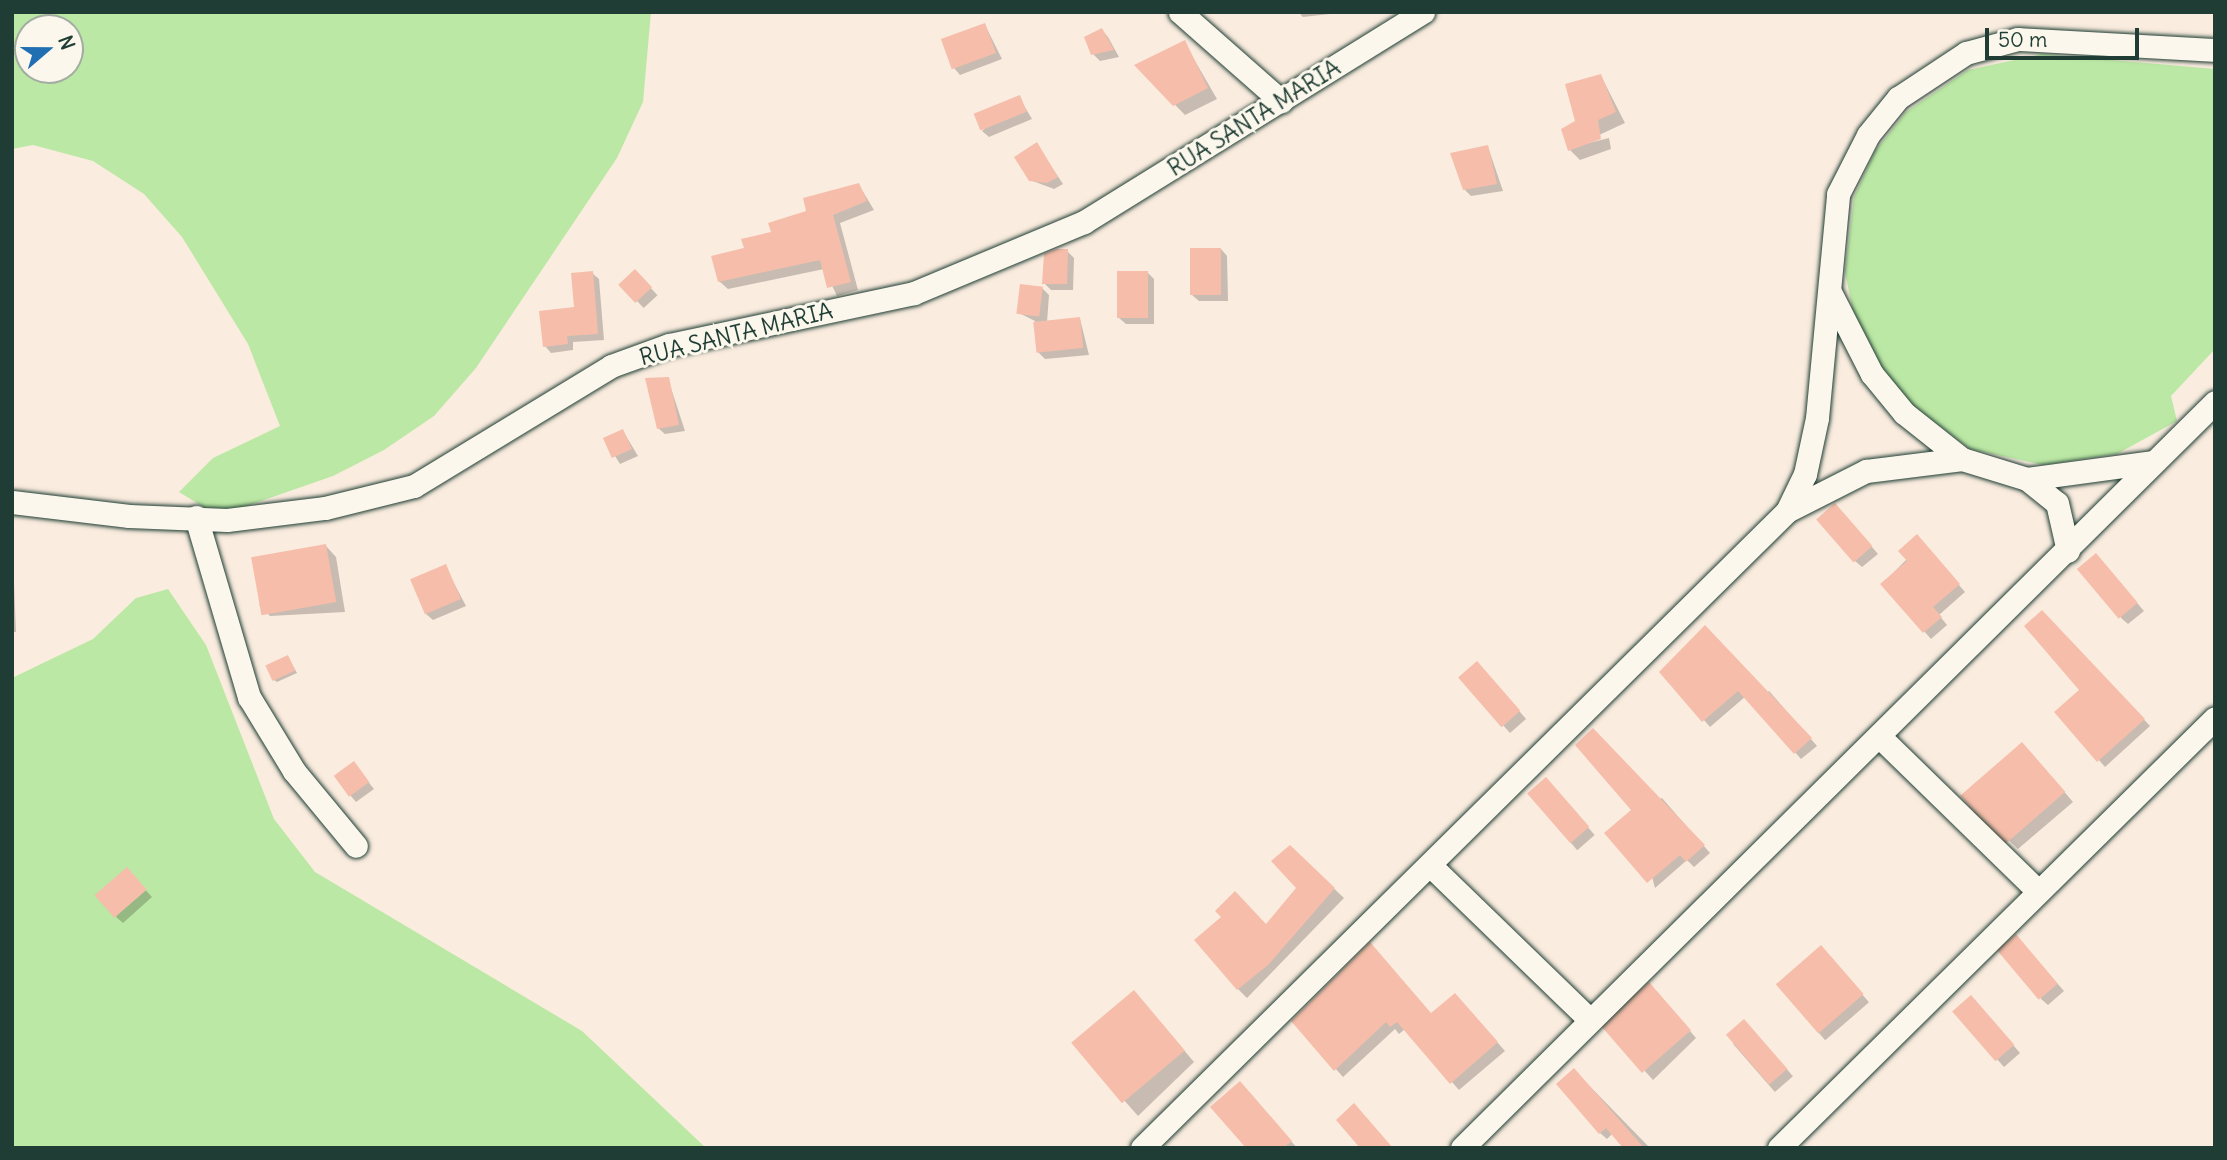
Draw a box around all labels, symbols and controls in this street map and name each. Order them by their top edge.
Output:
north arrow [14,14,84,84]
scale bar [1989,14,2143,58]
text: 50 m [1998,26,2047,53]
text: N [53,32,80,53]
street label: RUA SANTA MARIA [1163,54,1345,182]
street label: RUA SANTA MARIA [637,297,835,371]

